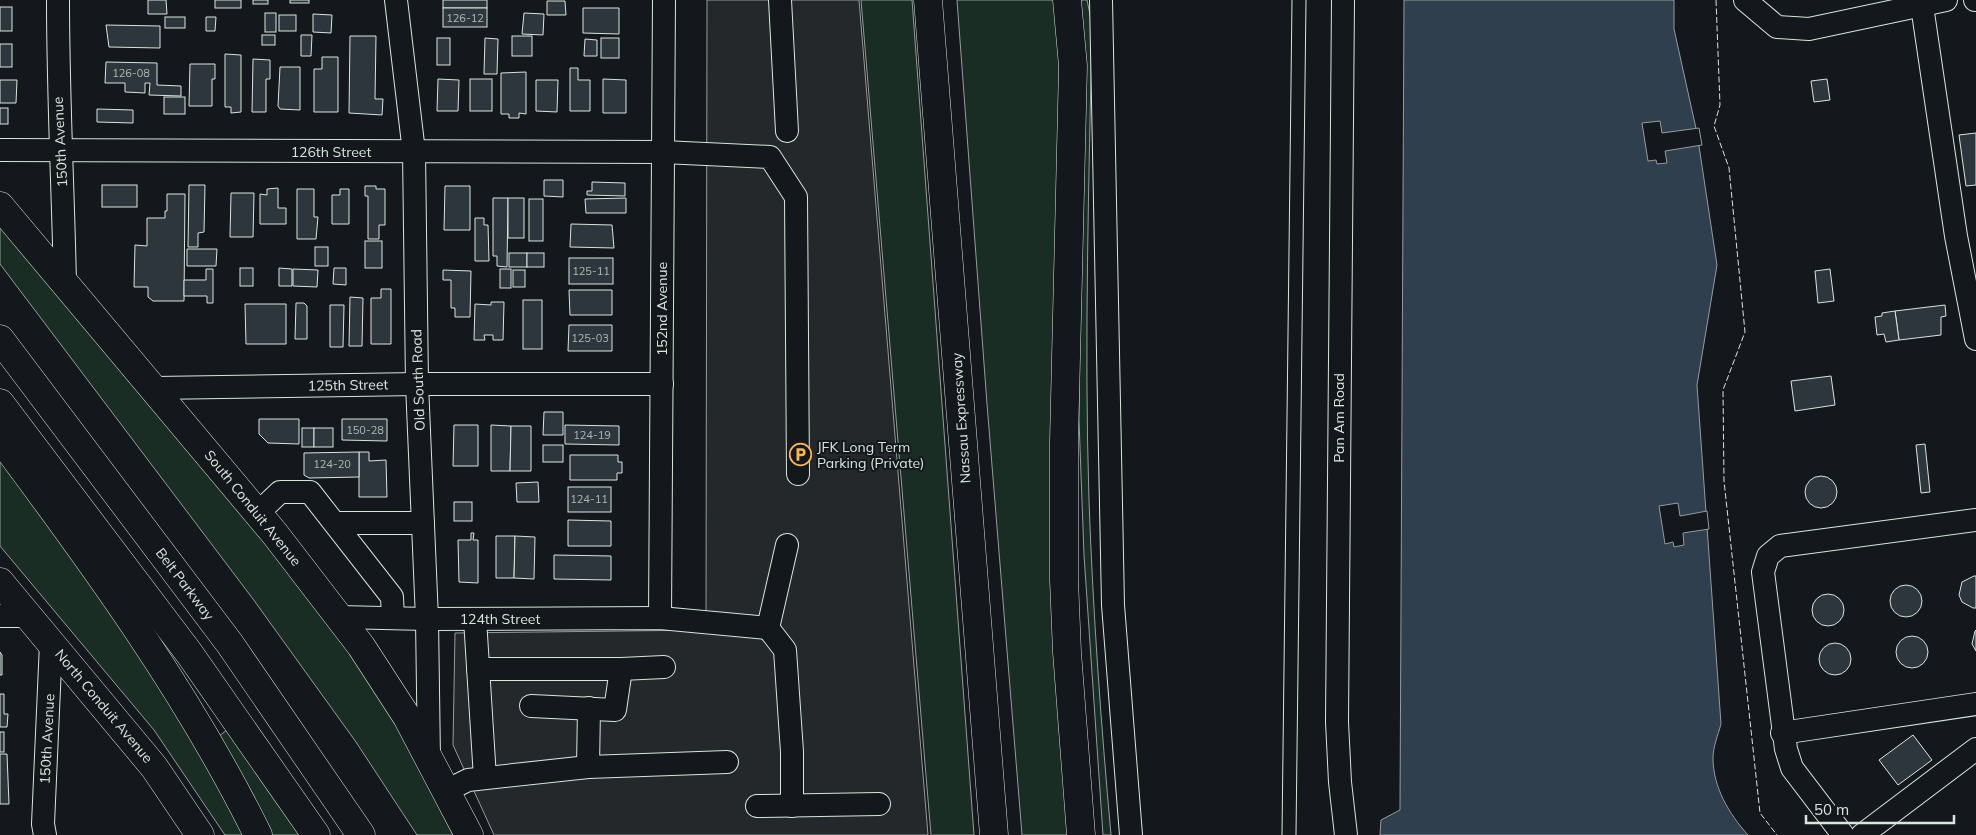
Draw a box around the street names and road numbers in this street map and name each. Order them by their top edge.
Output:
street label: 150th Avenue [49,96,71,188]
street label: 126th Street [291,143,371,161]
street label: 152nd Avenue [653,262,671,356]
street label: Old South Road [407,329,429,431]
street label: Nassau Expressway [947,351,975,484]
street label: Pan Am Road [1330,373,1348,463]
street label: 125th Street [308,375,389,395]
street label: South Conduit Avenue [201,446,305,570]
street label: Belt Parkway [152,544,218,624]
street label: 124th Street [460,610,540,628]
street label: North Conduit Avenue [51,645,157,767]
street label: 150th Avenue [36,693,58,785]

